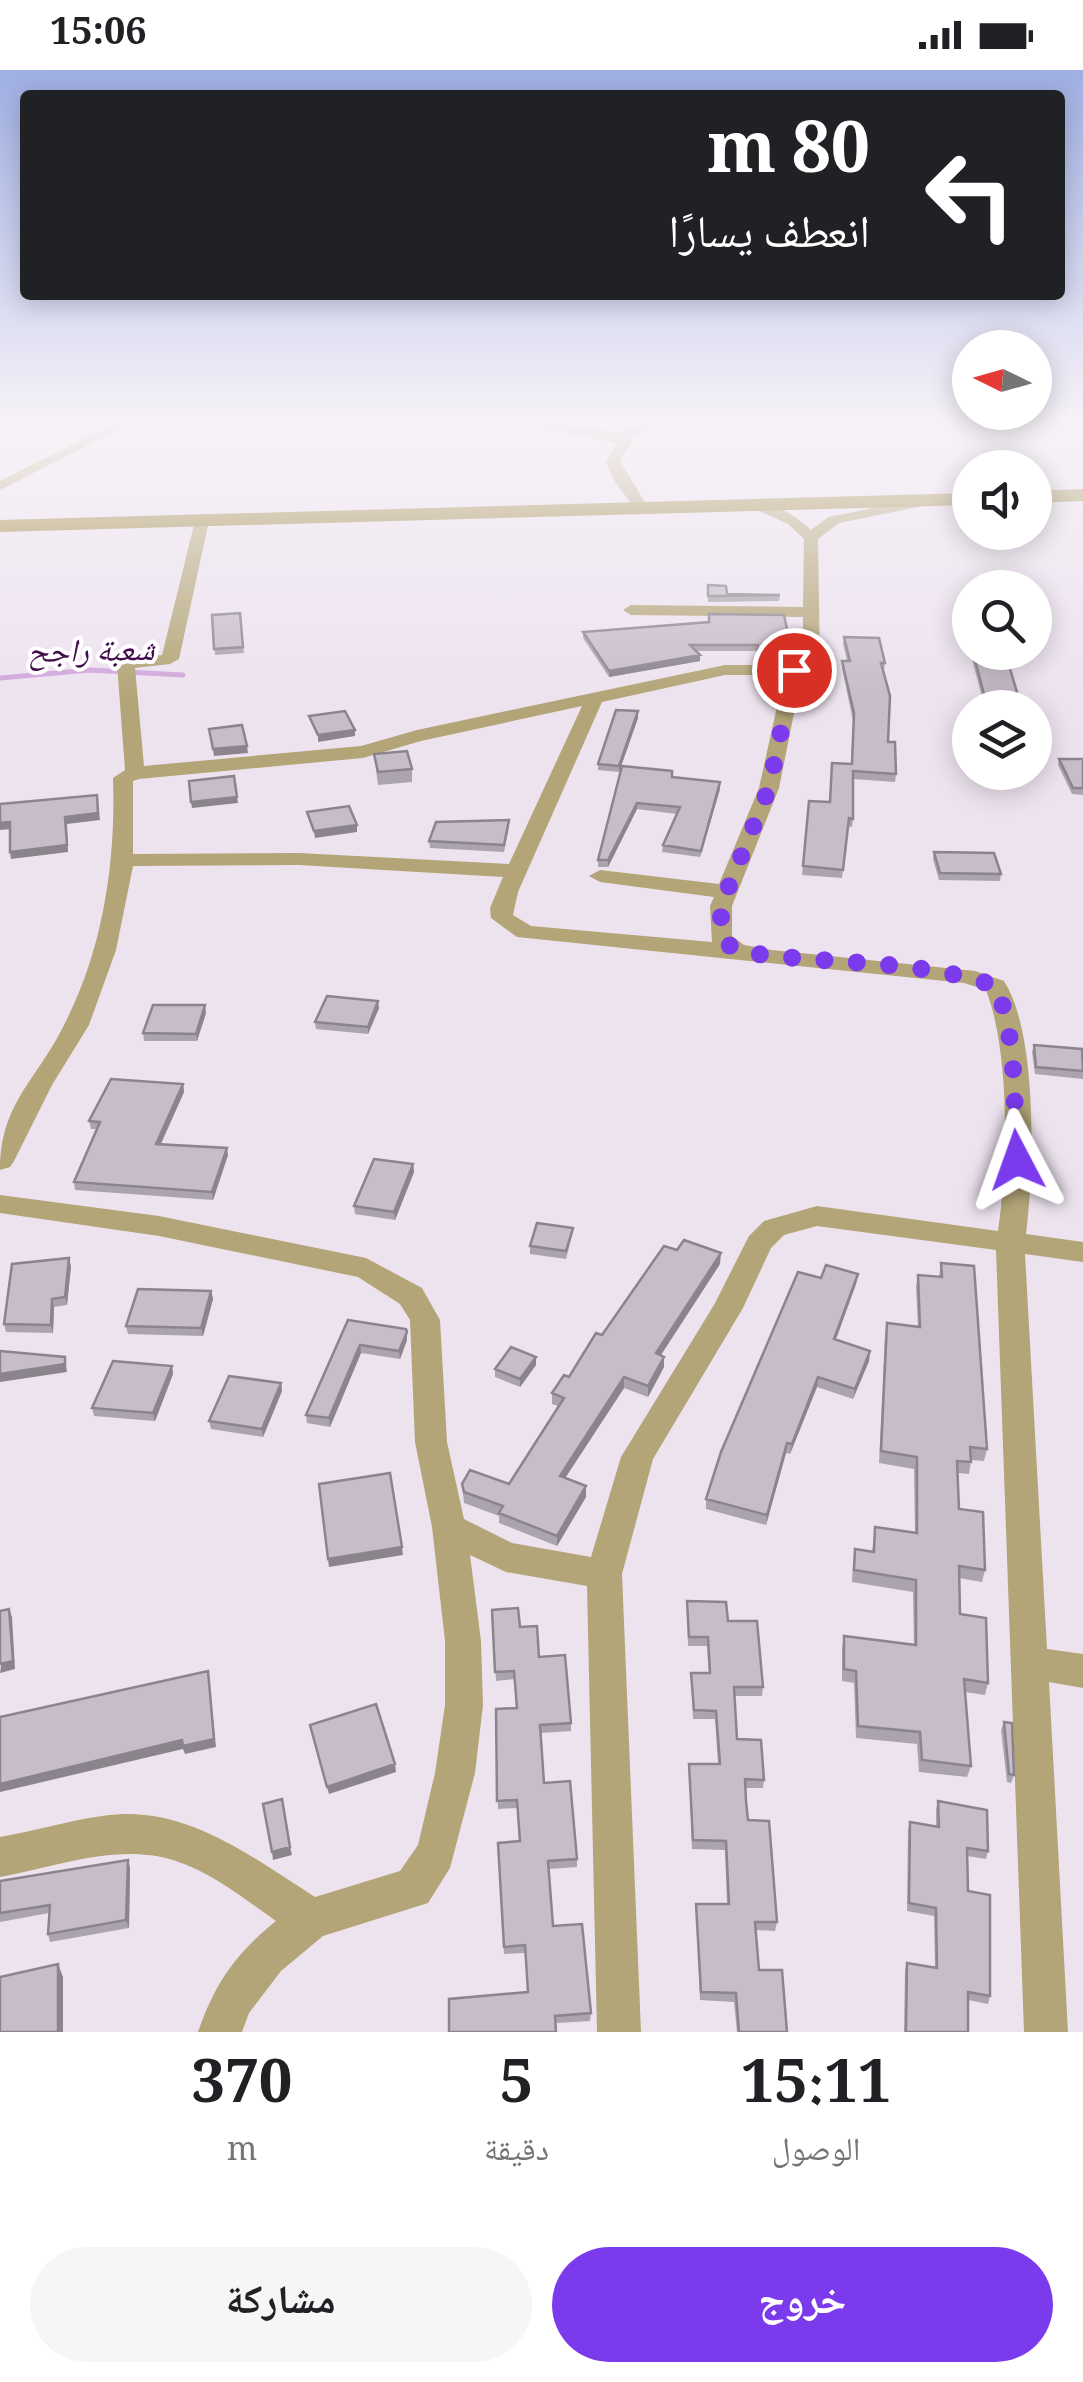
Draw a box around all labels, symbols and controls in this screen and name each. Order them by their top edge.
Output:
text: 15:06 [50,3,147,68]
text: 80 m [707,97,870,216]
icon: left [905,130,1035,260]
text: انعطف يسارًا [669,199,870,276]
north arrow [952,330,1052,430]
map controls [952,330,1052,790]
button: sound [952,450,1052,550]
button: search [952,570,1052,670]
water label: شعبة راجح [27,626,156,682]
pin [752,628,837,713]
icon: arrive [767,643,822,698]
button: layers [952,690,1052,790]
position arrow [965,1108,1069,1212]
text: 370 [192,2038,292,2140]
text: 5 [500,2038,533,2140]
text: 15:11 [741,2038,891,2140]
text: m [227,2126,257,2180]
text: دقيقة [484,2126,549,2180]
text: الوصول [772,2126,860,2180]
button: مشاركة [30,2247,532,2362]
button: خروج [552,2247,1053,2362]

